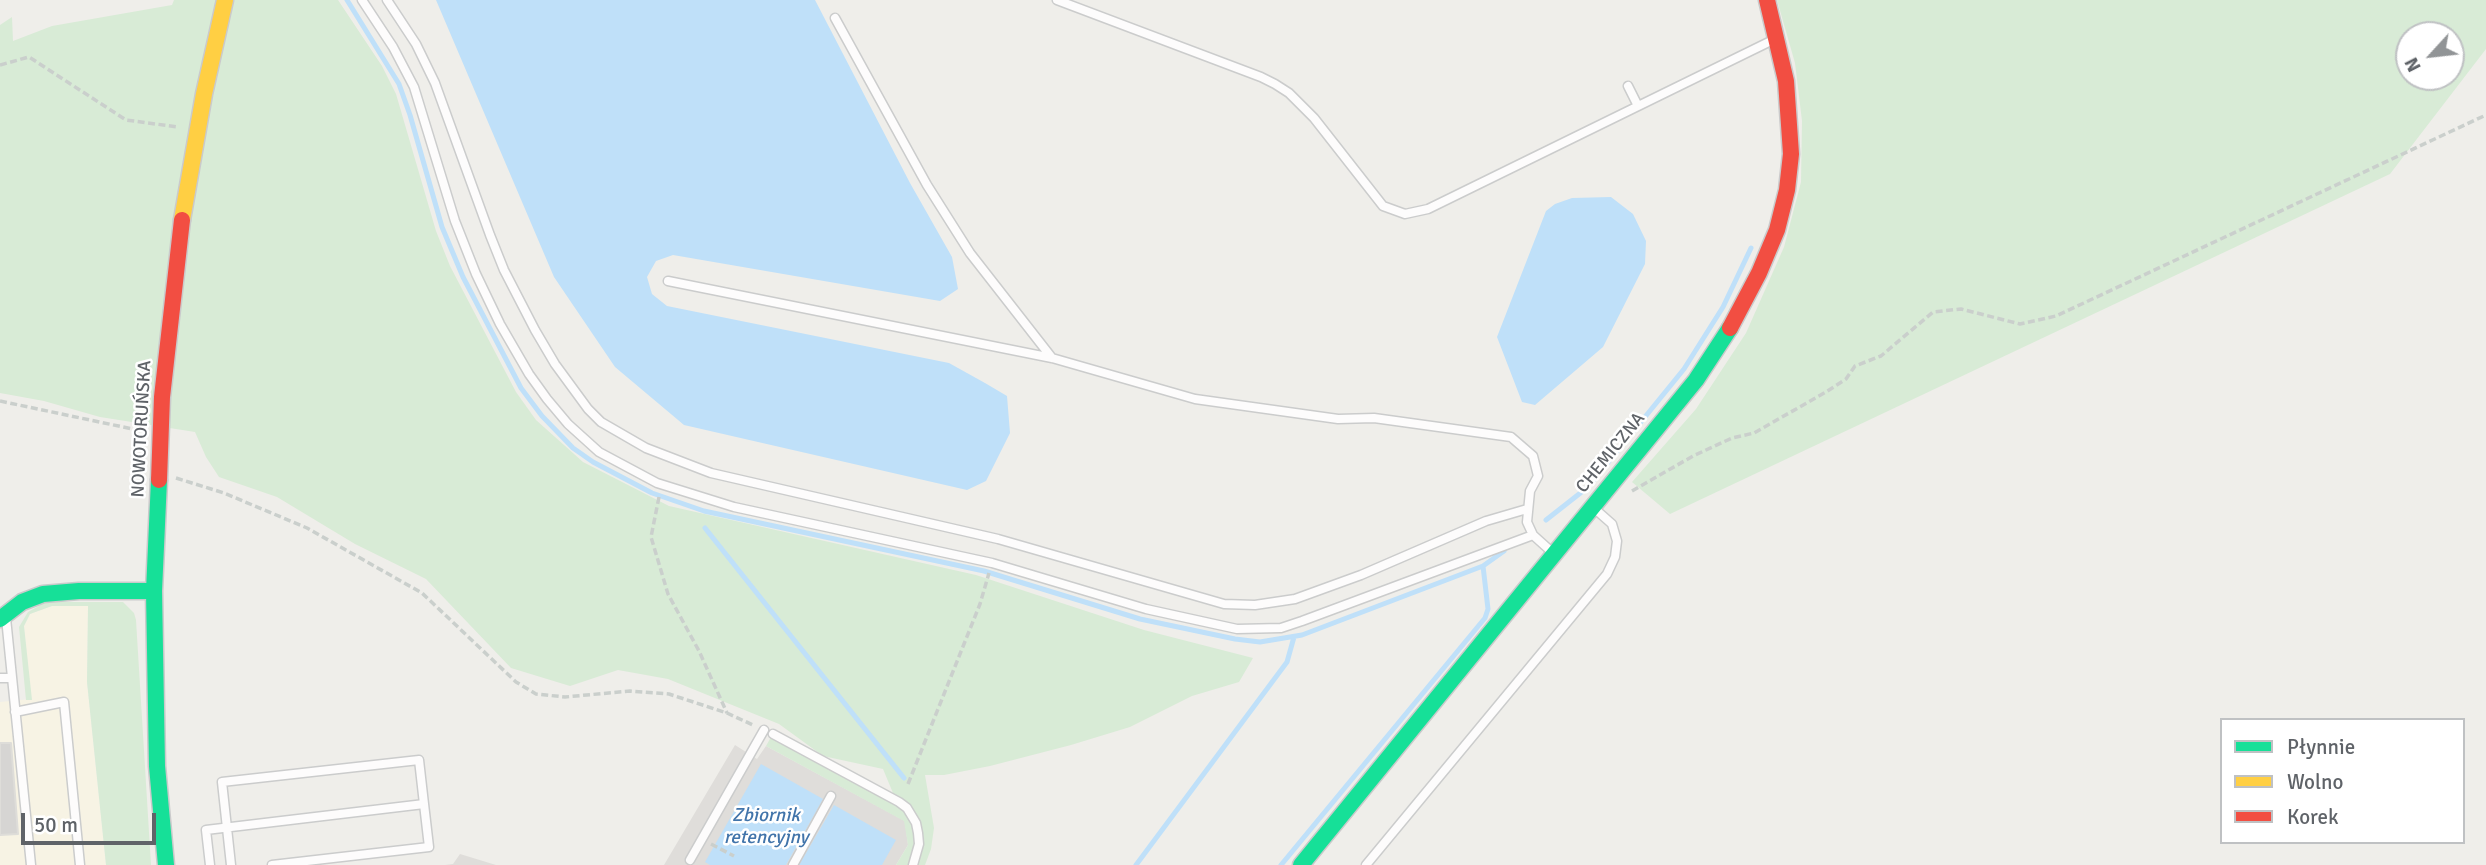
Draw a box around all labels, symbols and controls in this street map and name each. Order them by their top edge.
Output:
north arrow [2395,21,2465,91]
text: N [2399,53,2427,76]
street label: NOWOTORUŃSKA [128,360,156,498]
street label: CHEMICZNA [1572,408,1650,498]
legend [2220,718,2465,844]
text: Płynnie [2287,734,2355,760]
text: Wolno [2287,769,2343,795]
scale bar [24,798,159,842]
text: Korek [2287,804,2338,830]
water label: Zbiornik retencyjny [724,805,808,849]
text: 50 m [34,812,78,838]

